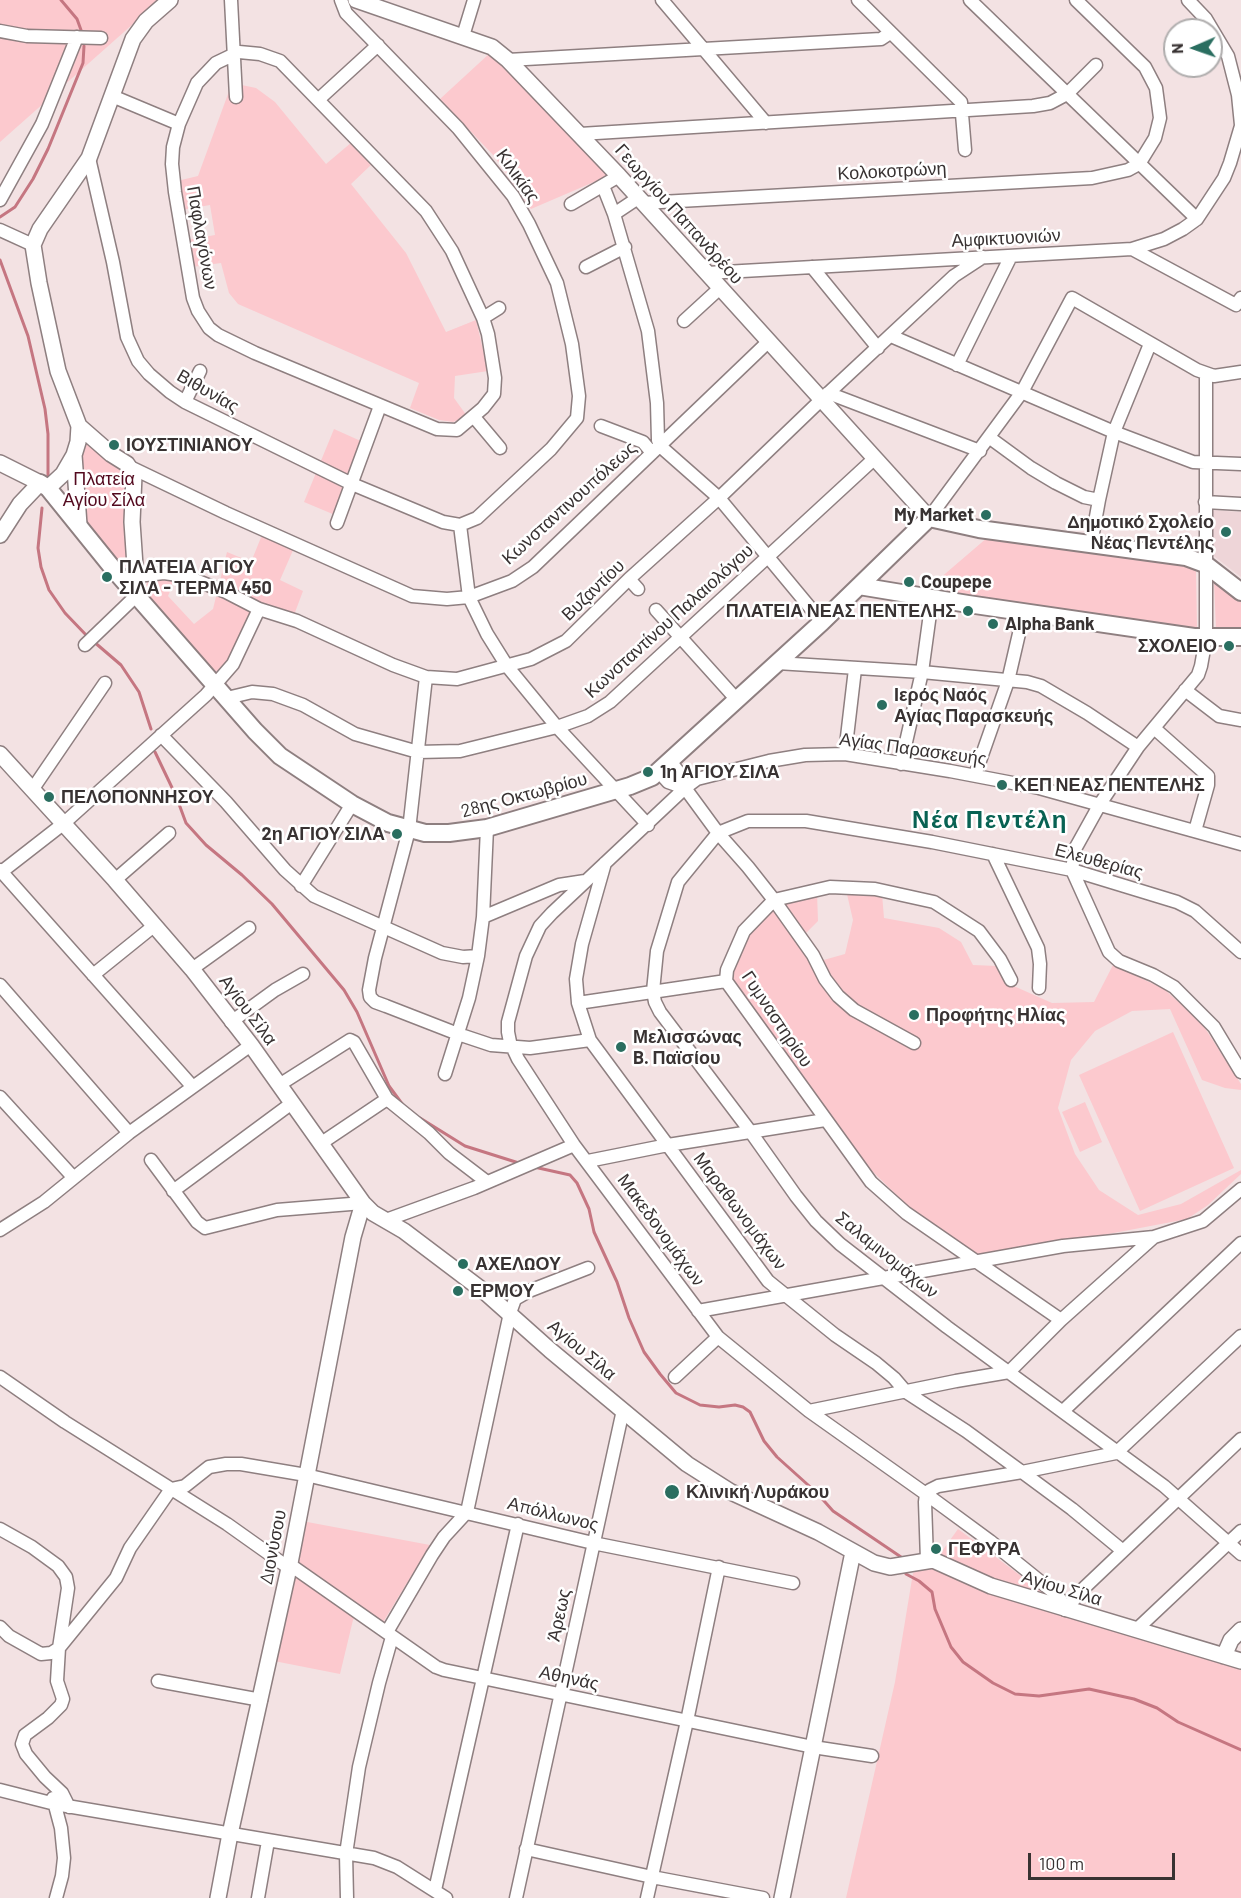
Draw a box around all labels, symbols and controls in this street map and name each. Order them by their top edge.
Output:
north arrow [1163,18,1223,78]
text: N [1167,43,1186,54]
street label: Γεωργίου Παπανδρέου [610,139,748,289]
street label: Κιλικίας [492,145,544,207]
street label: Κολοκοτρώνη [837,157,947,185]
street label: Παφλαγόνων [182,184,222,292]
street label: Αμφικτυονιών [951,224,1061,252]
street label: Βιθυνίας [173,365,243,417]
place label: ΙΟΥΣΤΙΝΙΑΝΟΥ [126,434,253,456]
street label: Κωνσταντινουπόλεως [497,437,641,569]
marker: ΙΟΥΣΤΙΝΙΑΝΟΥ [107,438,121,452]
park label: Πλατεία Αγίου Σίλα [63,468,145,510]
place label: My Market [894,504,974,526]
marker: My Market [979,508,993,522]
place label: Δημοτικό Σχολείο Νέας Πεντέλης [1068,511,1214,554]
marker: Δημοτικό Σχολείο Νέας Πεντέλης [1219,525,1233,539]
street label: Κωνσταντίνου Παλαιολόγου [580,540,758,702]
street label: Βυζαντίου [557,555,629,625]
place label: ΠΛΑΤΕΙΑ ΑΓΙΟΥ ΣΙΛΑ - ΤΕΡΜΑ 450 [119,556,272,598]
marker: ΠΛΑΤΕΙΑ ΑΓΙΟΥ ΣΙΛΑ - ΤΕΡΜΑ 450 [100,570,114,584]
place label: Coupepe [921,571,992,593]
marker: Coupepe [902,575,916,589]
place label: ΠΛΑΤΕΙΑ ΝΕΑΣ ΠΕΝΤΕΛΗΣ [726,600,956,622]
marker: ΠΛΑΤΕΙΑ ΝΕΑΣ ΠΕΝΤΕΛΗΣ [961,604,975,618]
place label: Alpha Bank [1005,613,1095,635]
marker: Alpha Bank [986,617,1000,631]
place label: ΣΧΟΛΕΙΟ [1138,635,1217,657]
marker: ΣΧΟΛΕΙΟ [1222,639,1236,653]
place label: Ιερός Ναός Αγίας Παρασκευής [894,684,1053,726]
marker: Ιερός Ναός Αγίας Παρασκευής [875,698,889,712]
street label: Αγίας Παρασκευής [838,728,988,770]
place label: 1η ΑΓΙΟΥ ΣΙΛΑ [660,761,780,783]
marker: 1η ΑΓΙΟΥ ΣΙΛΑ [641,765,655,779]
street label: 28ης Οκτωβρίου [459,768,589,822]
place label: ΚΕΠ ΝΕΑΣ ΠΕΝΤΕΛΗΣ [1014,774,1205,796]
marker: ΚΕΠ ΝΕΑΣ ΠΕΝΤΕΛΗΣ [995,778,1009,792]
place label: ΠΕΛΟΠΟΝΝΗΣΟΥ [61,786,214,808]
marker: ΠΕΛΟΠΟΝΝΗΣΟΥ [42,790,56,804]
district label: Νέα Πεντέλη [912,806,1068,834]
place label: 2η ΑΓΙΟΥ ΣΙΛΑ [262,823,385,845]
marker: 2η ΑΓΙΟΥ ΣΙΛΑ [390,827,404,841]
street label: Ελευθερίας [1053,839,1145,883]
street label: Γυμναστηρίου [737,967,817,1071]
street label: Αγίου Σίλα [215,971,281,1049]
place label: Προφήτης Ηλίας [926,1004,1065,1026]
marker: Προφήτης Ηλίας [907,1008,921,1022]
place label: Μελισσώνας B. Παϊσίου [633,1026,742,1068]
marker: Μελισσώνας B. Παϊσίου [614,1040,628,1054]
street label: Μαραθωνομάχων [689,1148,791,1274]
street label: Μακεδονομάχων [613,1170,709,1290]
street label: Σαλαμινομάχων [831,1207,943,1303]
place label: ΑΧΕΛΩΟΥ [475,1253,561,1275]
marker: ΑΧΕΛΩΟΥ [456,1257,470,1271]
place label: ΕΡΜΟΥ [470,1280,535,1302]
marker: ΕΡΜΟΥ [451,1284,465,1298]
street label: Αγίου Σίλα [543,1315,621,1385]
place label: Κλινική Λυράκου [686,1481,829,1503]
marker: Κλινική Λυράκου [663,1483,681,1501]
street label: Απόλλωνος [505,1492,601,1536]
street label: Διονύσου [255,1508,291,1586]
place label: ΓΕΦΥΡΑ [948,1538,1021,1560]
marker: ΓΕΦΥΡΑ [929,1542,943,1556]
street label: Αγίου Σίλα [1019,1566,1105,1610]
street label: Άρεως [543,1587,575,1643]
street label: Αθηνάς [537,1661,601,1695]
scale bar [1031,1841,1178,1879]
text: 100 m [1039,1852,1084,1874]

